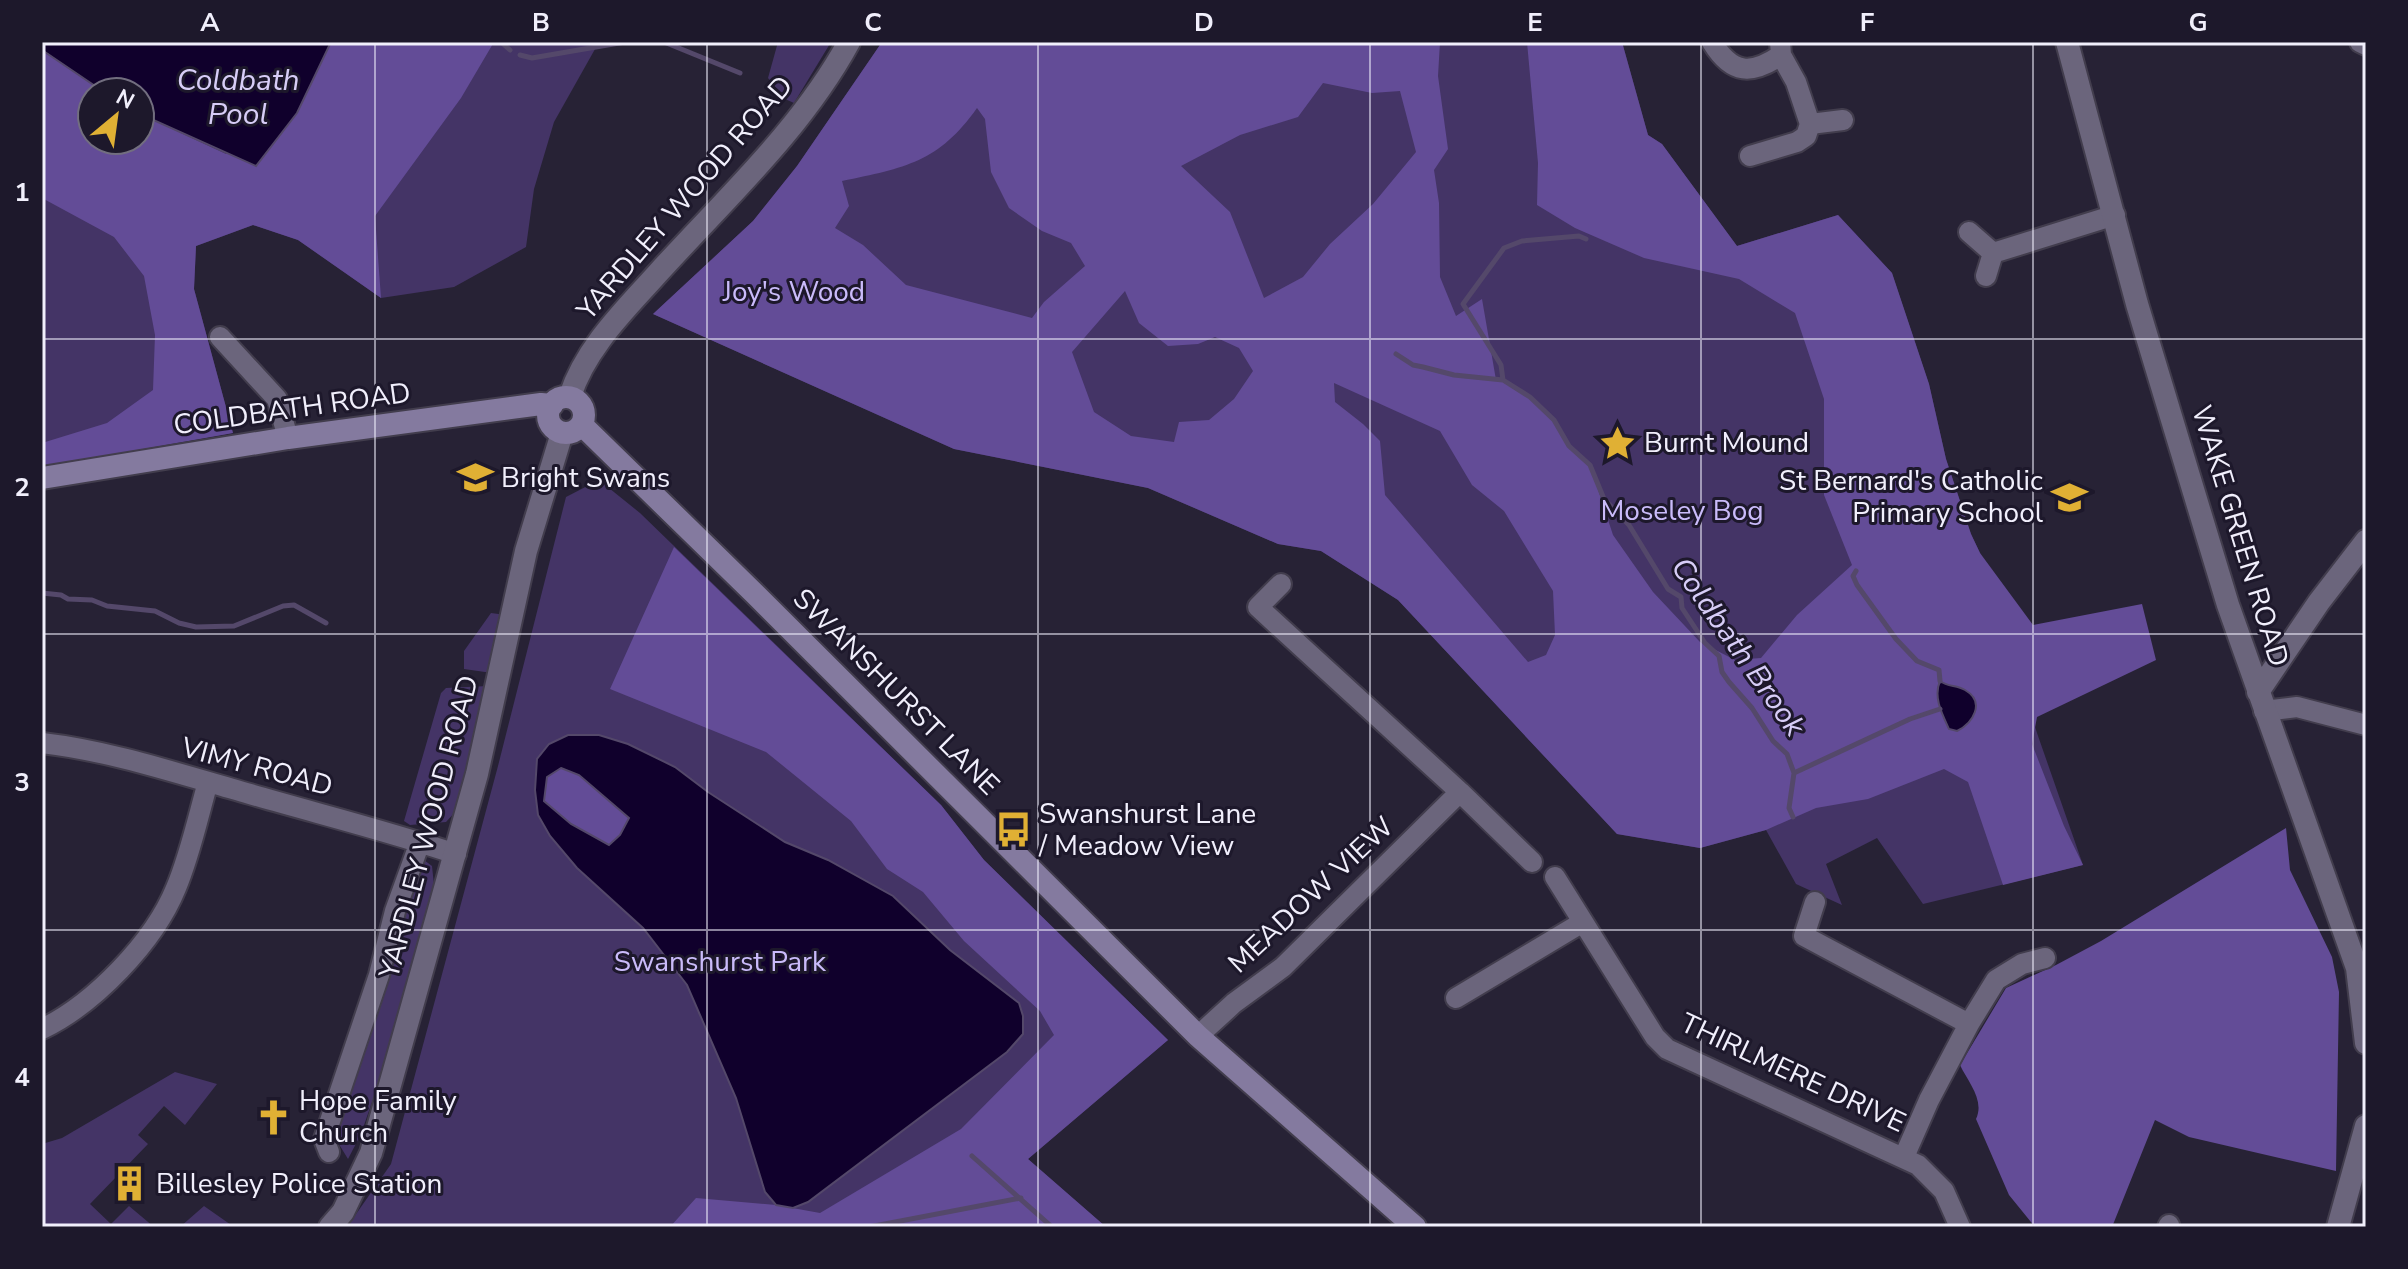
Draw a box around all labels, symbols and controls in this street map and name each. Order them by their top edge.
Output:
text: A [200,5,220,40]
text: B [532,5,550,40]
text: C [864,5,882,40]
text: D [1194,5,1214,40]
text: E [1527,5,1543,40]
text: F [1860,5,1874,40]
text: G [2188,5,2208,40]
water label: Coldbath Pool [177,60,299,135]
street label: YARDLEY WOOD ROAD [568,68,802,329]
north arrow [76,76,156,156]
text: N [111,82,140,116]
text: 1 [14,175,30,210]
park label: Joy's Wood [722,273,865,311]
street label: COLDBATH ROAD [171,374,413,444]
street label: WAKE GREEN ROAD [2182,401,2298,671]
place icon: Burnt Mound [1599,424,1637,462]
place label: Burnt Mound [1644,424,1809,462]
school or university icon: Bright Swans [456,459,494,497]
place label: Bright Swans [501,459,670,497]
place label: St Bernard's Catholic Primary School [1779,462,2044,532]
text: 2 [14,470,30,505]
school or university icon: St Bernard's Catholic Primary School [2050,478,2088,516]
park label: Moseley Bog [1600,492,1764,530]
water label: Coldbath Brook [1661,549,1816,746]
street label: SWANSHURST LANE [784,580,1008,804]
street label: YARDLEY WOOD ROAD [370,671,488,984]
street label: VIMY ROAD [176,728,337,805]
text: 3 [14,765,30,800]
place label: Swanshurst Lane / Meadow View [1038,795,1256,865]
street label: MEADOW VIEW [1220,808,1402,982]
bus stop icon: Swanshurst Lane / Meadow View [994,811,1032,849]
park label: Swanshurst Park [614,943,827,981]
street label: THIRLMERE DRIVE [1674,1004,1912,1142]
text: 4 [14,1060,30,1095]
place label: Hope Family Church [299,1082,457,1152]
church icon: Hope Family Church [254,1098,292,1136]
building icon: Billesley Police Station [111,1165,149,1203]
place label: Billesley Police Station [156,1165,442,1203]

